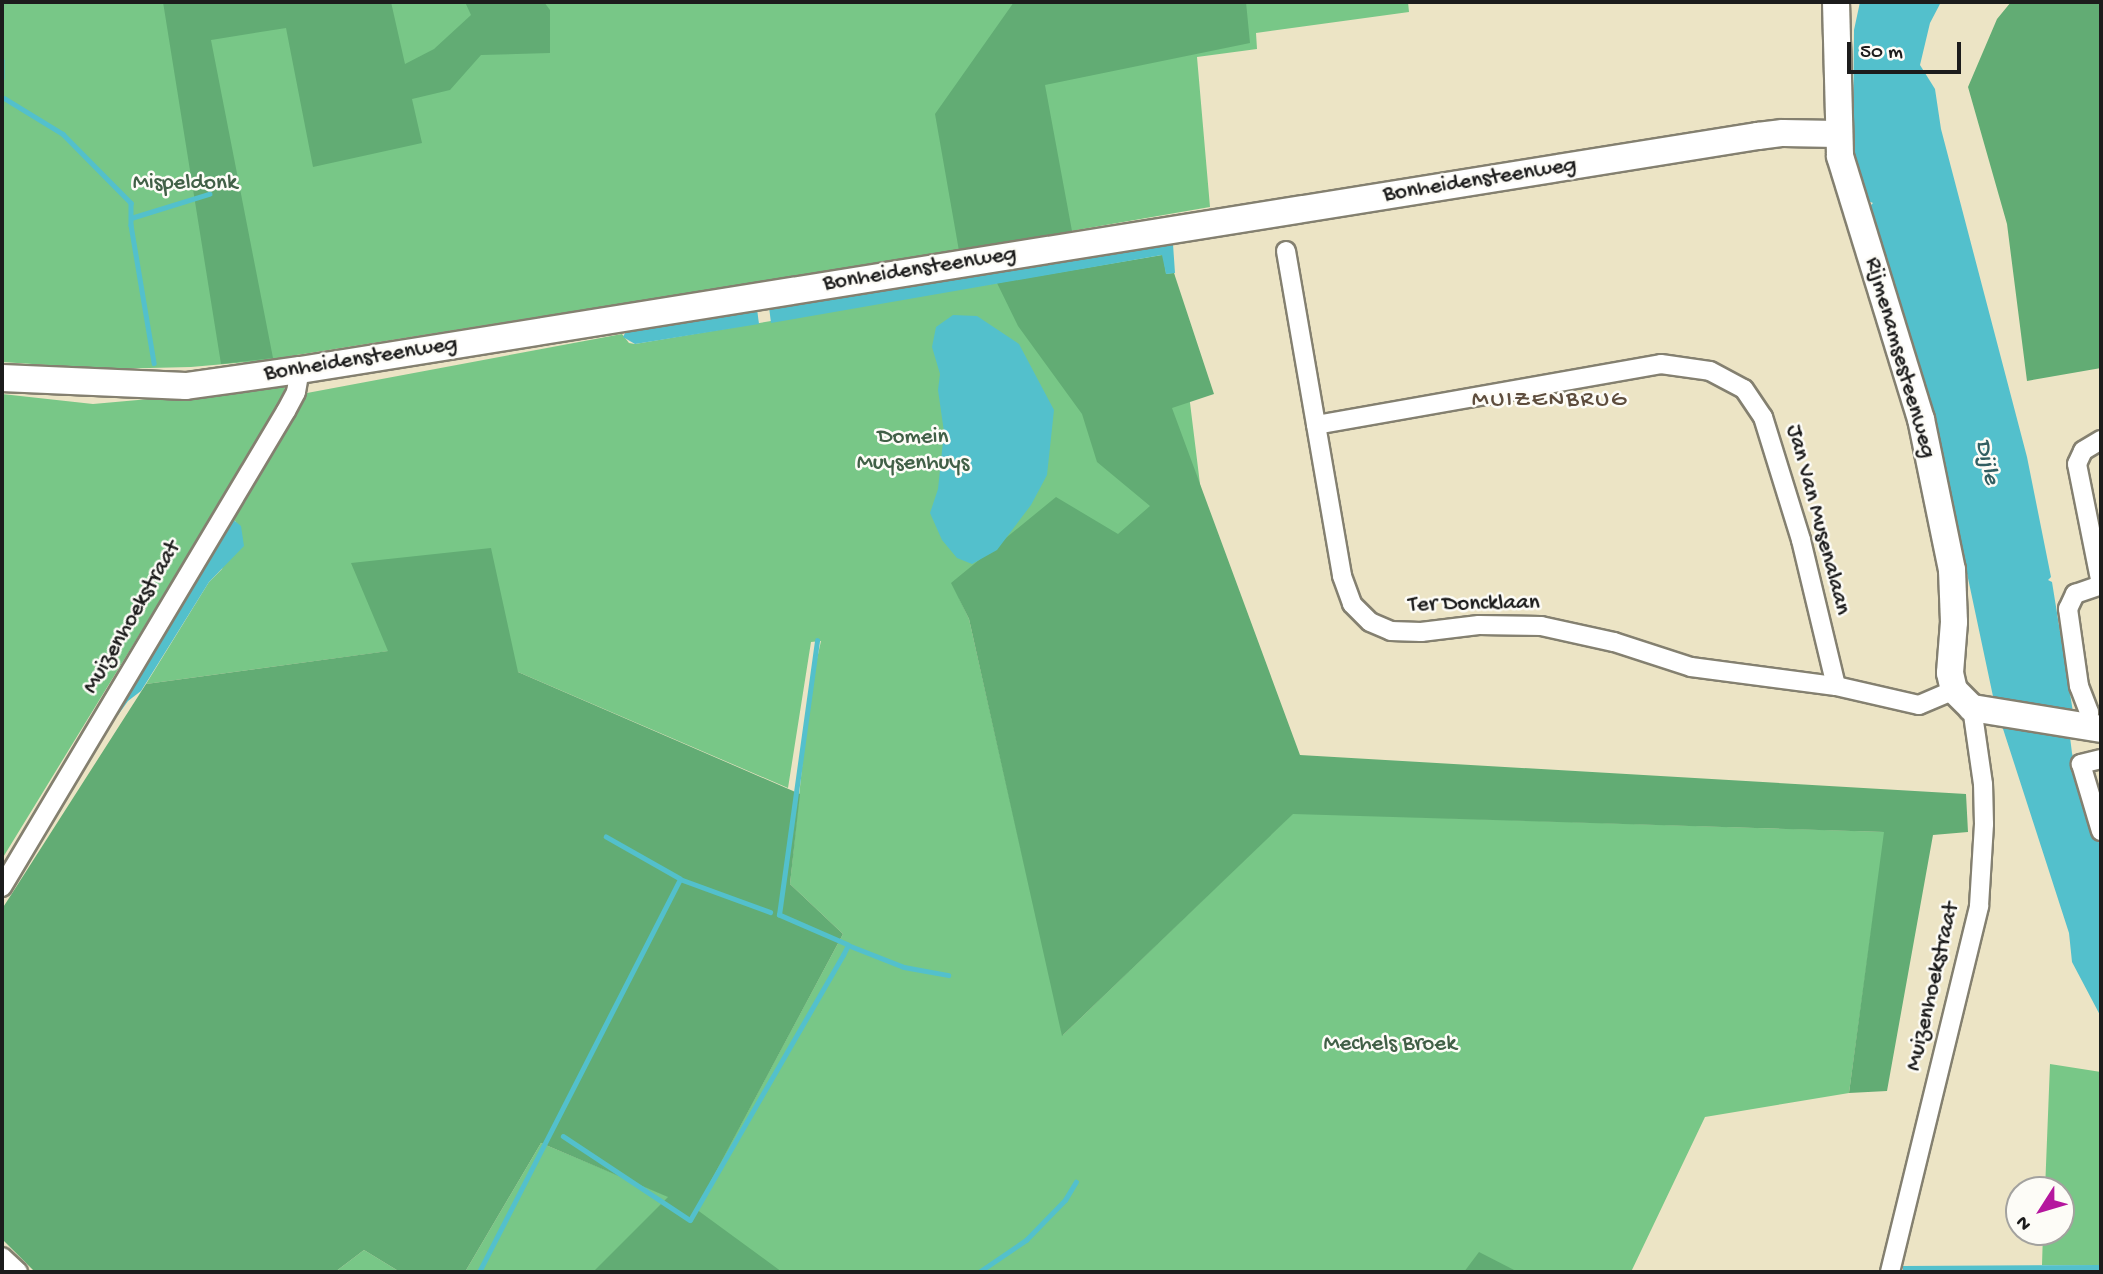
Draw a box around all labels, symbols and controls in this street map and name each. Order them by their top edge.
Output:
scale bar [1851,28,1965,72]
text: 50 m [1860,41,1903,66]
street label: Bonheidensteenweg [1381,152,1579,210]
park label: Mispeldonk [133,170,237,198]
street label: Bonheidensteenweg [821,241,1019,299]
street label: Rijmenamsesteenweg [1857,254,1941,462]
street label: Bonheidensteenweg [262,331,460,389]
district label: MUIZENBRUG [1473,387,1627,415]
street label: Jan Van Musenalaan [1778,422,1856,618]
park label: Domein Muysenhuys [857,424,969,478]
water label: Dijle [1967,437,2005,487]
street label: Muizenhoekstraat [78,537,188,699]
street label: Ter Doncklaan [1408,590,1540,620]
street label: Muizenhoekstraat [1901,900,1967,1074]
park label: Mechels Broek [1324,1031,1456,1059]
north arrow [2005,1176,2075,1246]
text: N [2012,1211,2037,1235]

